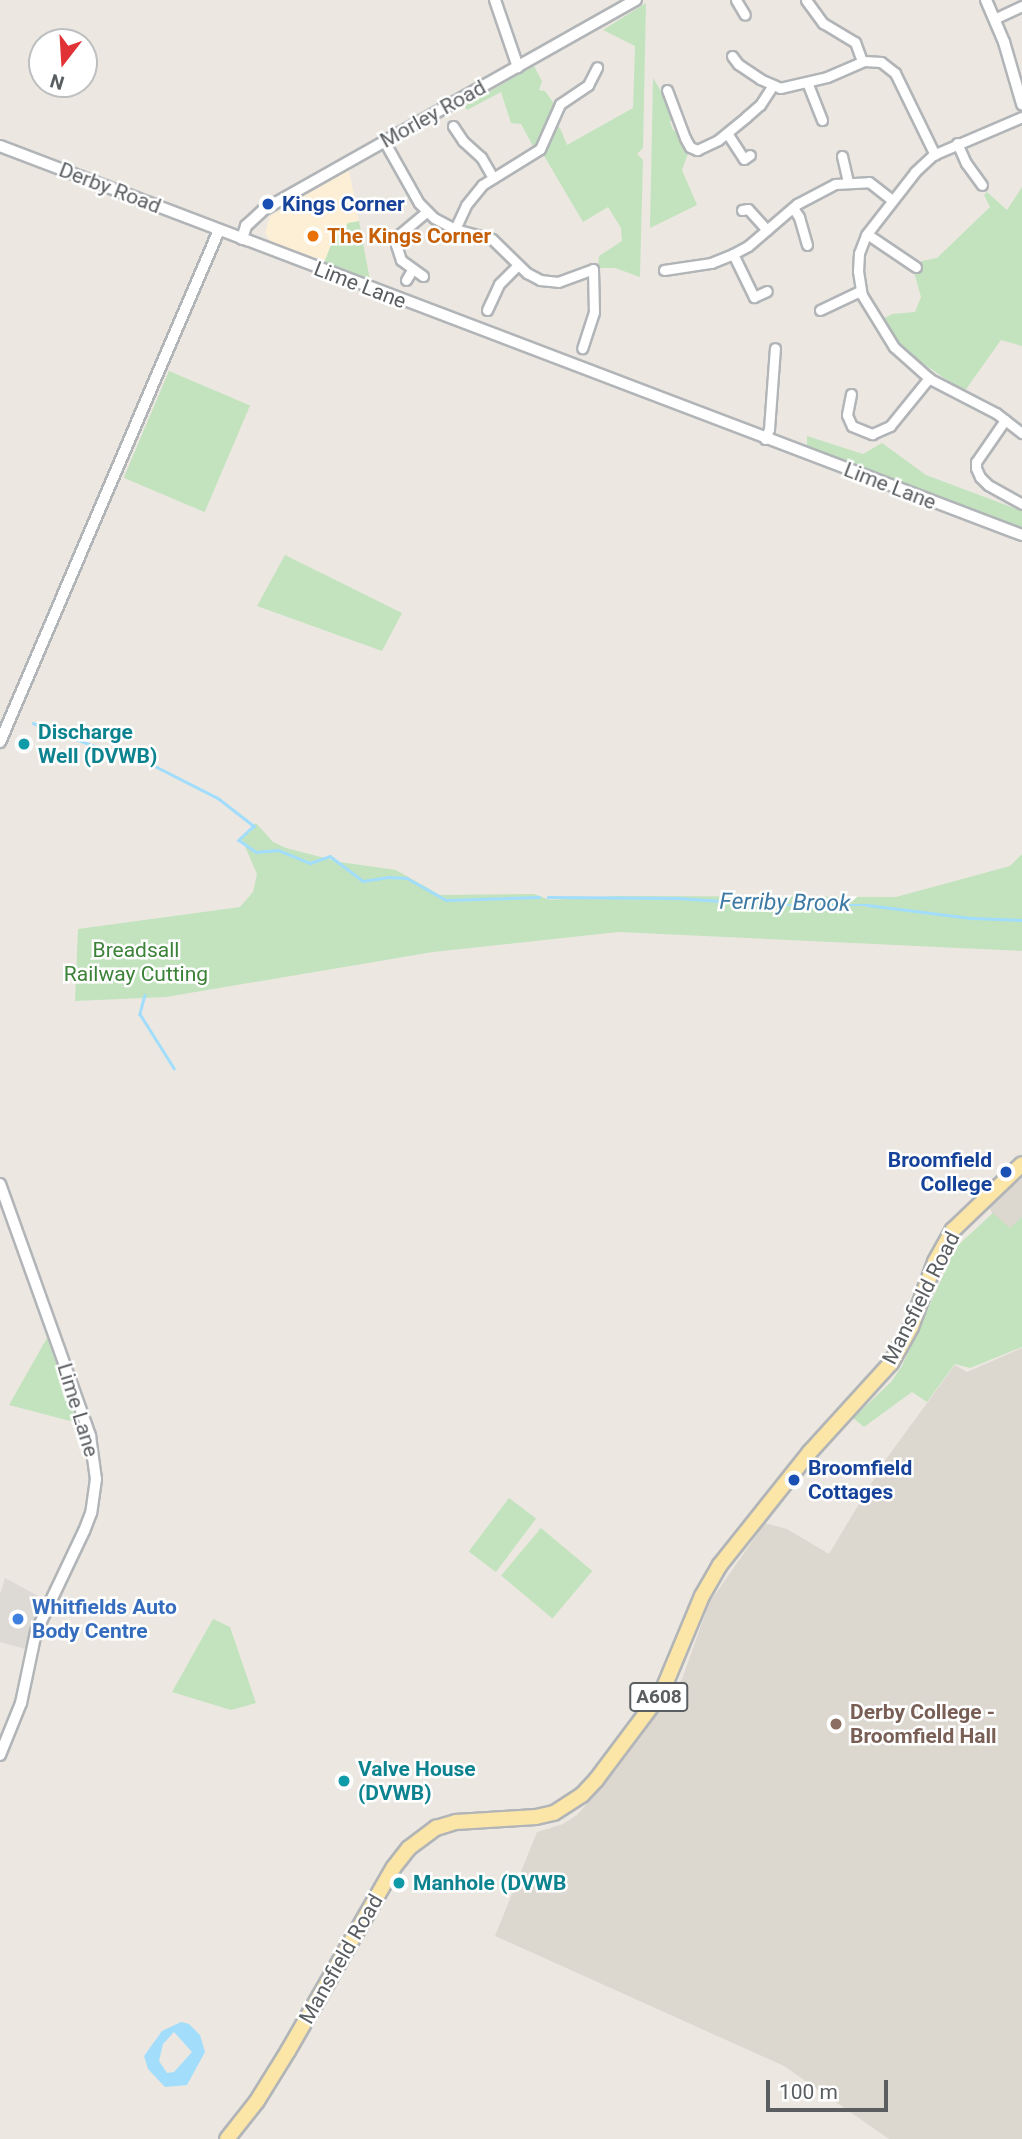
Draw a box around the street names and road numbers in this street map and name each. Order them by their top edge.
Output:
street label: Morley Road [376,75,490,153]
street label: Derby Road [56,157,164,219]
street label: Lime Lane [310,256,410,314]
street label: Lime Lane [840,457,940,515]
street label: Mansfield Road [877,1228,965,1368]
street label: Lime Lane [52,1360,104,1460]
road number: A608 [629,1681,689,1712]
street label: Mansfield Road [294,1890,388,2028]

